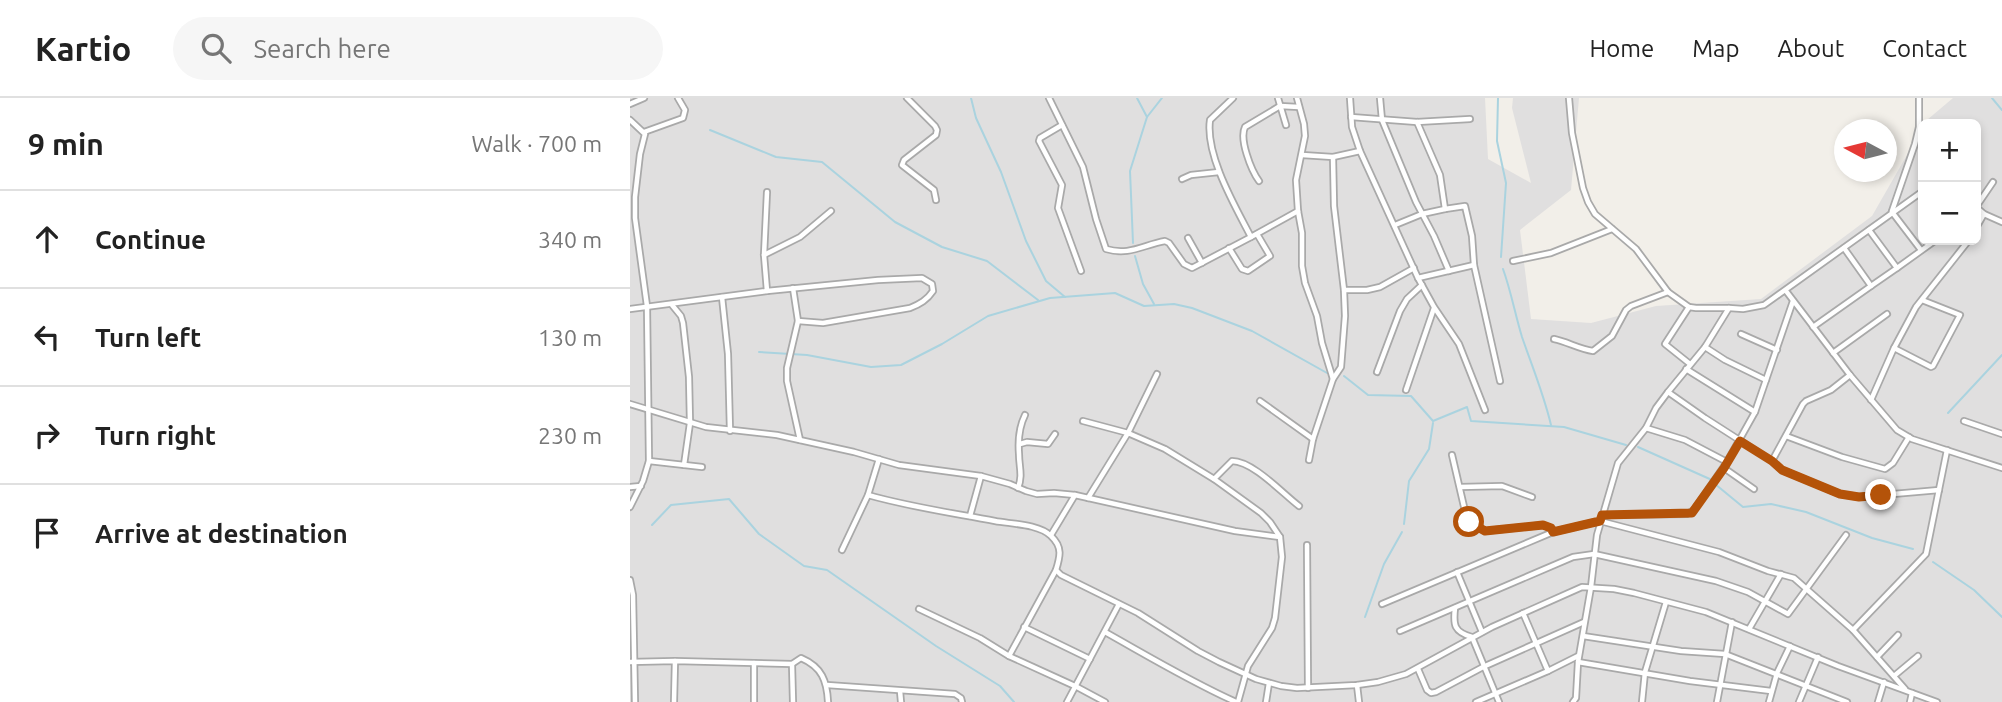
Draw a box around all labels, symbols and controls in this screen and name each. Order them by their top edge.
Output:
search box [173,17,663,80]
icon: search [197,29,235,67]
text: Kartio [35,30,131,67]
text: Search here [253,34,391,63]
text: Home [1589,35,1654,62]
text: Map [1692,35,1739,62]
text: About [1777,35,1844,62]
text: Contact [1882,35,1967,62]
north arrow [1834,119,1897,182]
map controls [1918,119,1981,245]
button: + [1918,119,1981,182]
text: 9 min [28,127,104,161]
text: Walk · 700 m [471,131,602,156]
button: − [1918,182,1981,245]
icon: ahead [28,220,66,258]
text: Continue [95,225,206,254]
text: 340 m [538,227,602,252]
icon: left [28,318,66,356]
text: Turn left [95,323,201,352]
text: 130 m [538,325,602,350]
icon: right [28,416,66,454]
text: Turn right [95,421,216,450]
text: 230 m [538,423,602,448]
route end [1865,479,1896,510]
route start [1453,506,1484,537]
icon: arrive [28,514,66,552]
text: Arrive at destination [95,519,348,548]

